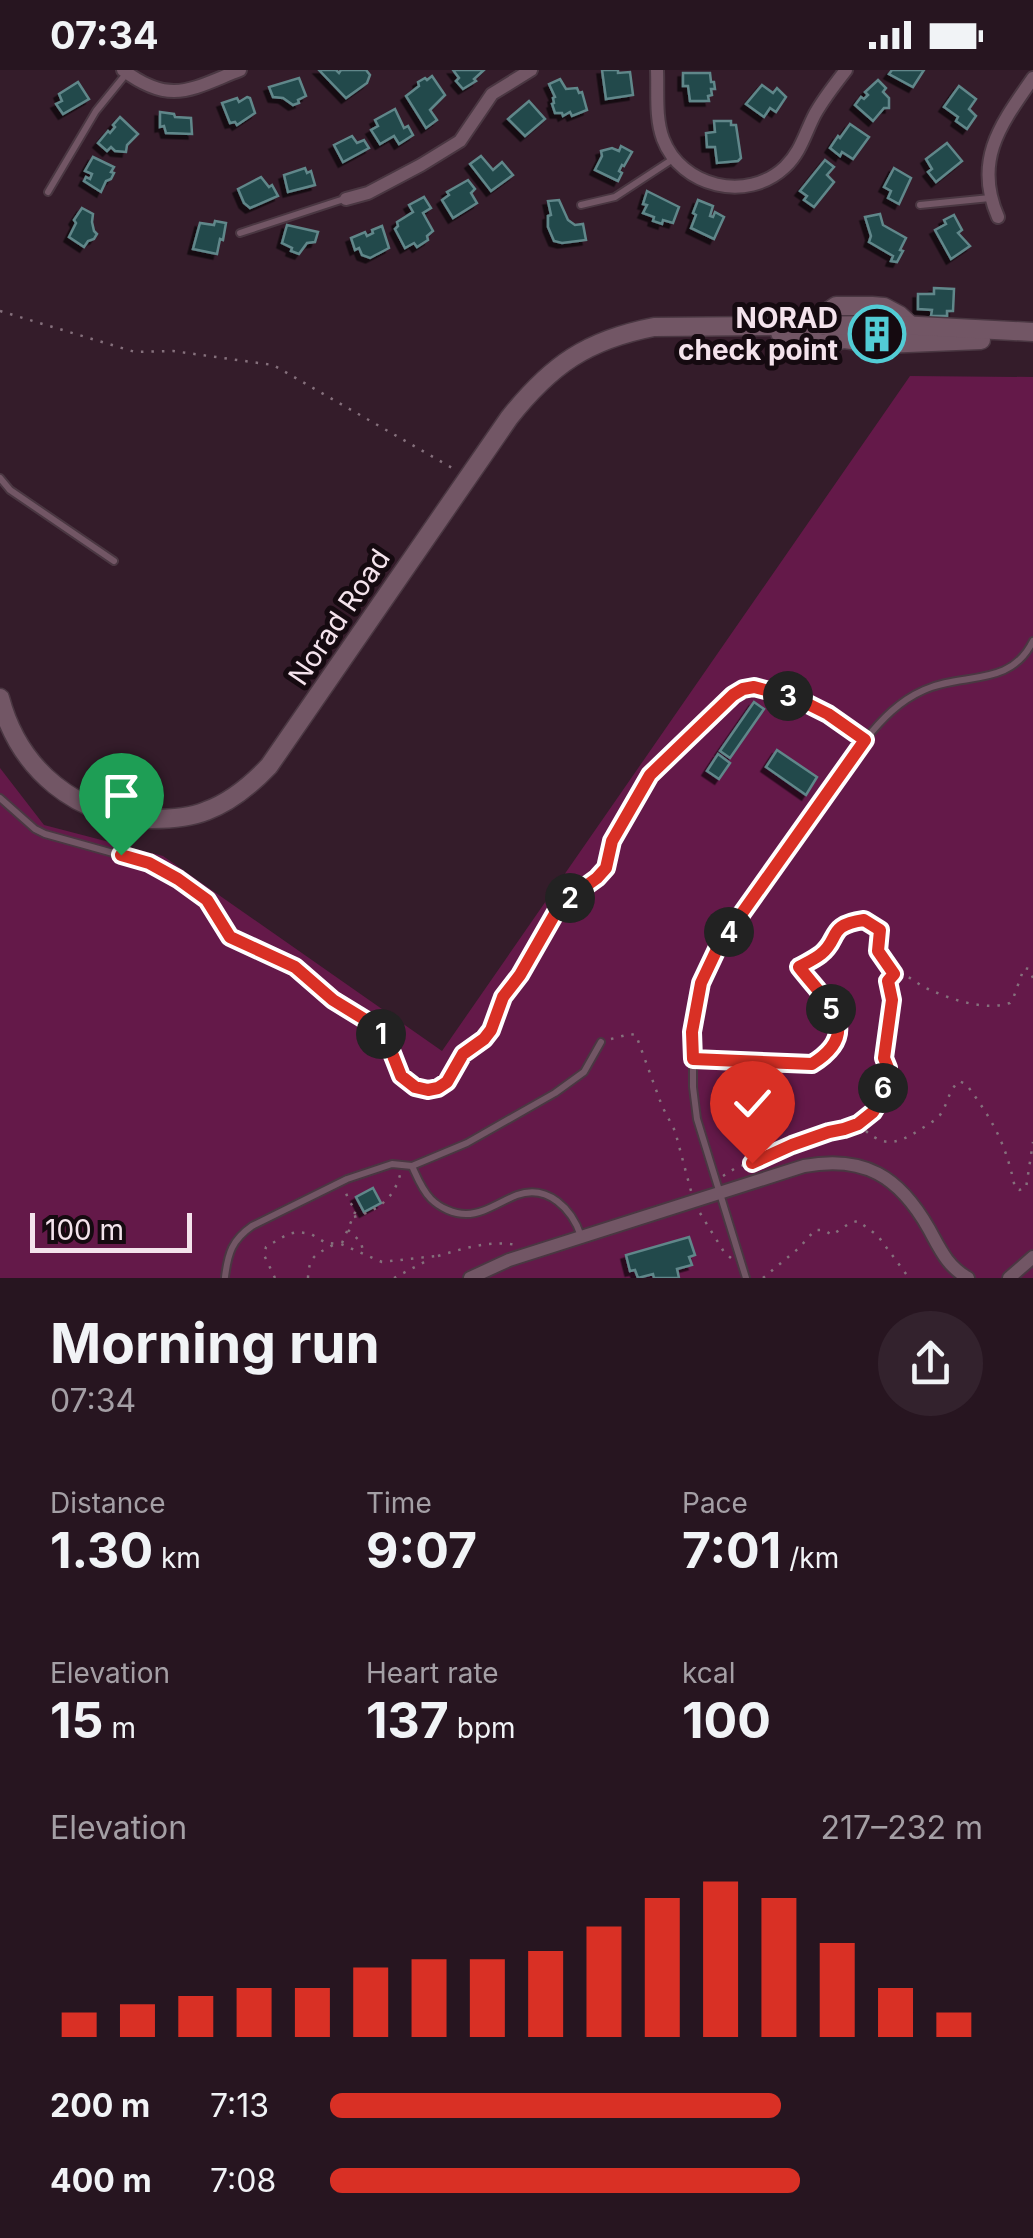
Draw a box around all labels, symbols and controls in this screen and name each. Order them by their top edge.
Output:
text: 07:34 [50,12,159,58]
place label: NORAD check point [678,301,838,367]
building icon: NORAD check point [847,304,907,364]
street label: Norad Road [281,543,397,691]
pin: 3 [763,671,813,721]
text: 3 [779,679,797,713]
pin [79,753,164,856]
icon: arrive [94,768,149,823]
pin: 2 [545,873,595,923]
text: 2 [561,881,579,915]
pin: 4 [704,907,754,957]
text: 4 [720,915,738,949]
pin: 5 [806,984,856,1034]
text: 5 [822,992,840,1026]
pin: 1 [356,1009,406,1059]
text: 1 [375,1017,387,1051]
pin [710,1061,795,1164]
pin: 6 [858,1063,908,1113]
text: 6 [874,1071,892,1105]
icon: check [725,1076,780,1131]
scale bar [30,1208,192,1252]
text: 100 m [45,1213,124,1247]
text: Morning run [50,1310,380,1376]
button: share [878,1311,983,1416]
text: 07:34 [50,1381,136,1420]
text: Distance [50,1486,166,1520]
text: Time [366,1486,432,1520]
text: Pace [682,1486,748,1520]
text: 1.30 [50,1520,153,1580]
text: 9:07 [366,1520,477,1580]
text: 7:01 [682,1520,781,1580]
text: km [153,1541,201,1575]
text: /km [781,1541,839,1575]
text: Elevation [50,1656,170,1690]
text: Heart rate [366,1656,499,1690]
text: kcal [682,1656,736,1690]
text: 15 [50,1690,104,1750]
text: 137 [366,1690,449,1750]
text: 100 [682,1690,771,1750]
text: m [104,1711,136,1745]
text: bpm [449,1711,516,1745]
text: Elevation [50,1808,187,1847]
text: 217–232 m [821,1808,983,1847]
text: 200 m [50,2086,150,2125]
text: 7:13 [210,2086,269,2125]
text: 400 m [50,2161,152,2200]
text: 7:08 [210,2161,276,2200]

